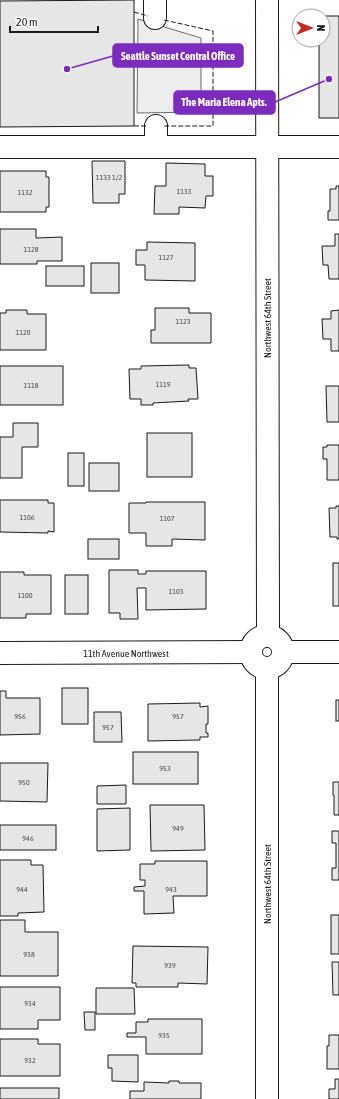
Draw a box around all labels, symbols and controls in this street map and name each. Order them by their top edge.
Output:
scale bar [10,8,98,34]
north arrow [291,8,331,48]
text: 20 m [16,15,38,29]
text: N [315,25,327,31]
callout: Seattle Sunset Central Office [113,44,243,67]
text: Seattle Sunset Central Office [121,50,235,62]
callout: The Maria Elena Apts. [174,91,275,114]
text: The Maria Elena Apts. [181,96,267,108]
house number: 1133 1/2 [96,173,122,182]
house number: 1133 [176,187,192,196]
house number: 1132 [17,188,33,197]
house number: 1128 [23,245,39,254]
house number: 1127 [158,253,174,262]
street label: Northwest 64th Street [262,278,273,358]
house number: 1123 [175,317,191,326]
house number: 1120 [15,328,31,337]
house number: 1119 [155,380,171,389]
house number: 1118 [23,381,39,390]
house number: 1106 [19,513,35,522]
house number: 1107 [159,514,175,523]
house number: 1103 [168,587,184,596]
house number: 1100 [17,591,33,600]
street label: 11th Avenue Northwest [83,648,169,659]
house number: 956 [14,712,26,721]
house number: 957 [172,712,184,721]
house number: 957 [102,723,114,732]
house number: 953 [159,764,171,773]
house number: 950 [18,778,30,787]
house number: 949 [172,824,184,833]
house number: 946 [22,834,34,843]
street label: Northwest 64th Street [262,844,273,924]
house number: 944 [16,885,28,894]
house number: 943 [165,885,177,894]
house number: 938 [23,950,35,959]
house number: 939 [164,961,176,970]
house number: 934 [24,999,36,1008]
house number: 935 [158,1031,170,1040]
house number: 932 [24,1056,36,1065]

